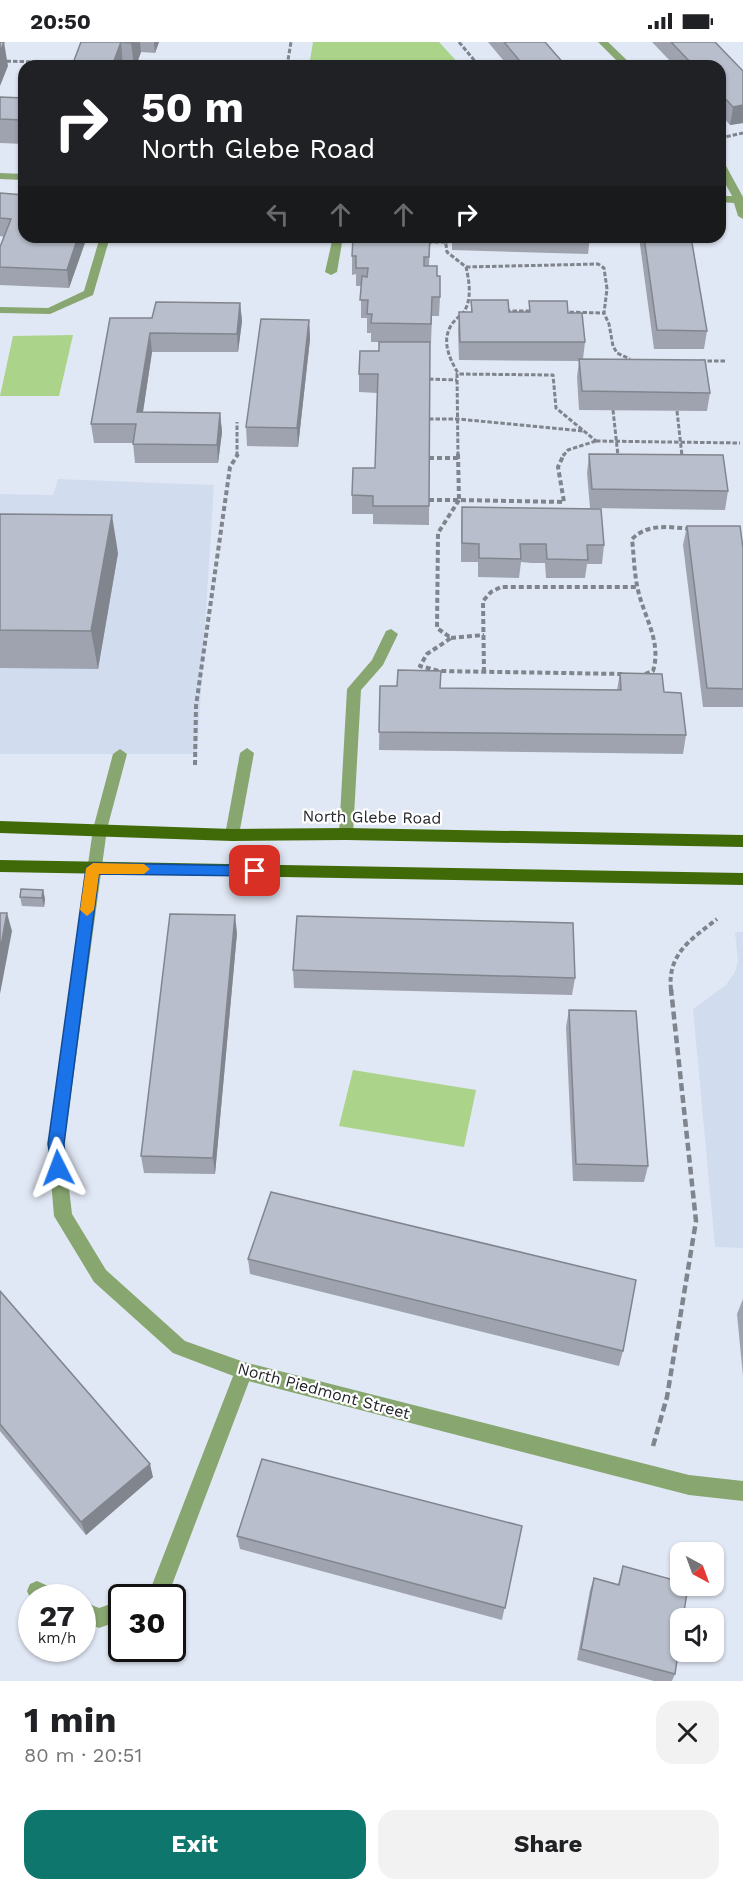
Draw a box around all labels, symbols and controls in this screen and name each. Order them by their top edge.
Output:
text: 20:50 [30,9,91,34]
text: 50 m [141,83,244,132]
icon: right [42,84,120,162]
text: North Glebe Road [141,133,375,165]
icon: left [261,198,294,231]
icon: ahead [324,198,357,231]
icon: ahead [387,198,420,231]
icon: right [450,198,483,231]
street label: North Glebe Road [302,806,442,828]
pin [229,845,280,896]
icon: arrive [238,854,271,887]
position arrow [26,1136,90,1200]
street label: North Piedmont Street [236,1359,412,1423]
north arrow [670,1542,724,1596]
map controls [670,1542,724,1662]
speed limit sign: 30 [108,1584,186,1662]
text: 27 [39,1598,75,1633]
button: sound [670,1608,724,1662]
text: km/h [38,1629,76,1647]
text: 1 min [24,1699,116,1741]
button: close [656,1701,719,1764]
text: 80 m · 20:51 [24,1743,142,1767]
button: Exit [24,1810,366,1879]
button: Share [378,1810,719,1879]

